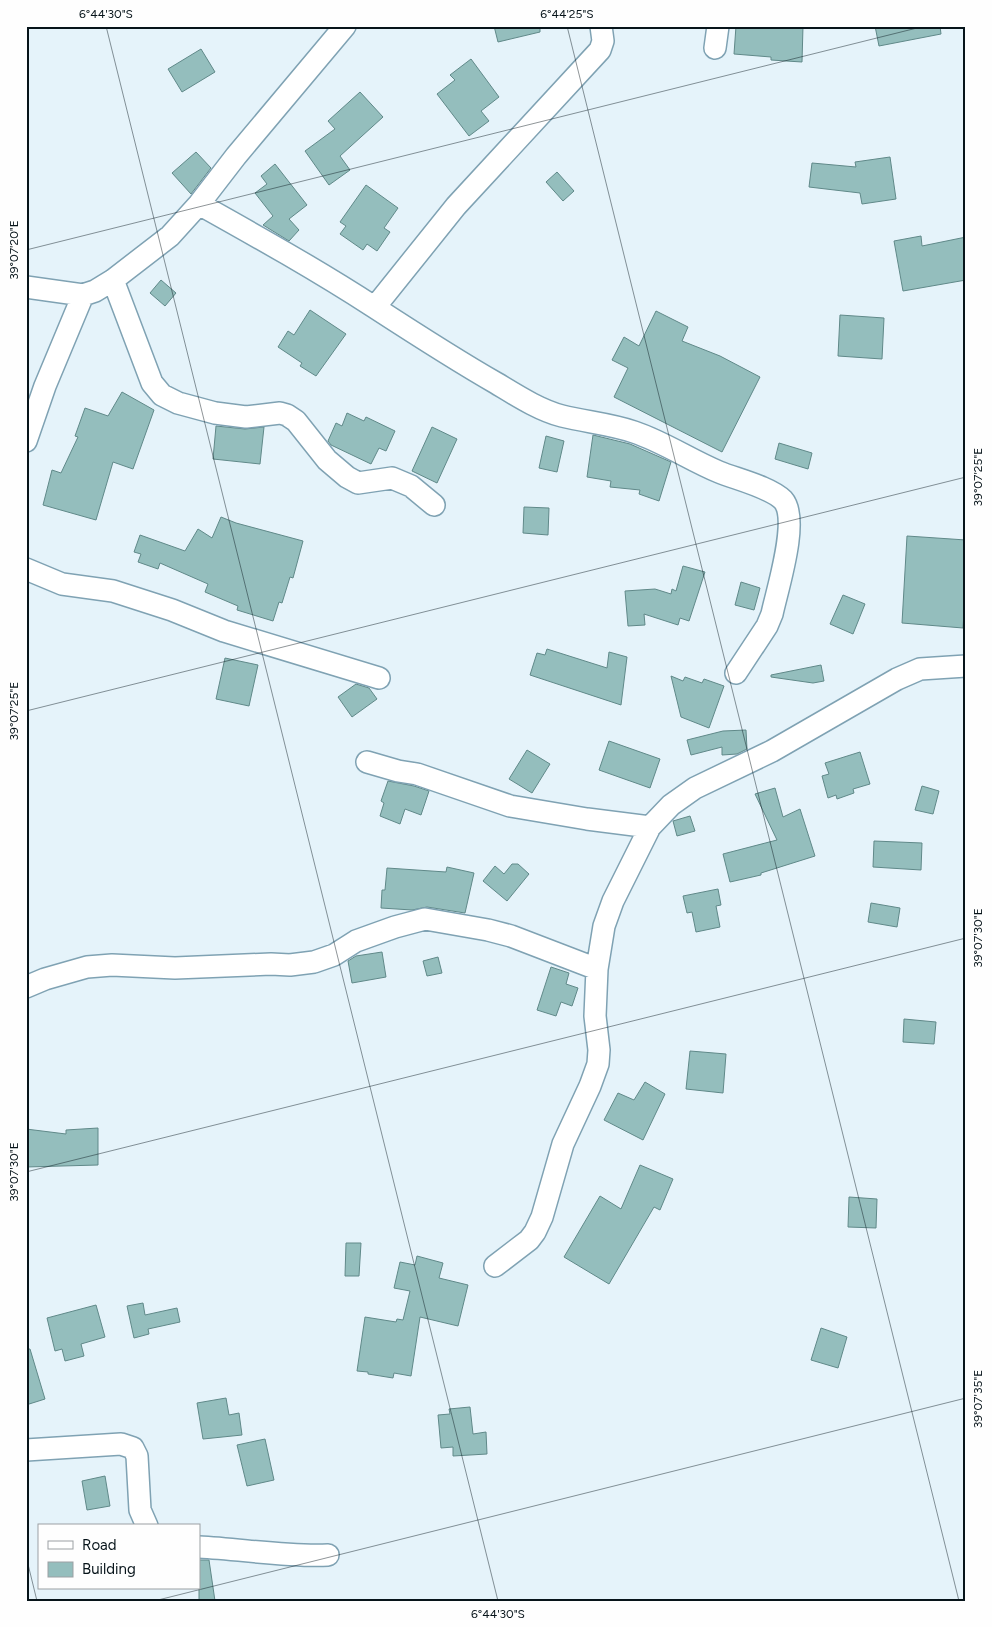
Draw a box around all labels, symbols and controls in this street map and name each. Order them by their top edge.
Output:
text: 6°44'30"S [79,7,133,21]
text: 6°44'25"S [540,7,594,21]
text: 39°07'20"E [7,220,21,280]
text: 39°07'25"E [971,448,985,506]
text: 39°07'25"E [7,682,21,740]
text: 39°07'30"E [971,908,985,968]
text: 39°07'30"E [7,1142,21,1202]
text: 39°07'35"E [971,1370,985,1428]
legend [38,1524,200,1590]
text: Road [82,1536,117,1554]
text: Building [82,1560,136,1578]
text: 6°44'30"S [471,1607,525,1621]

